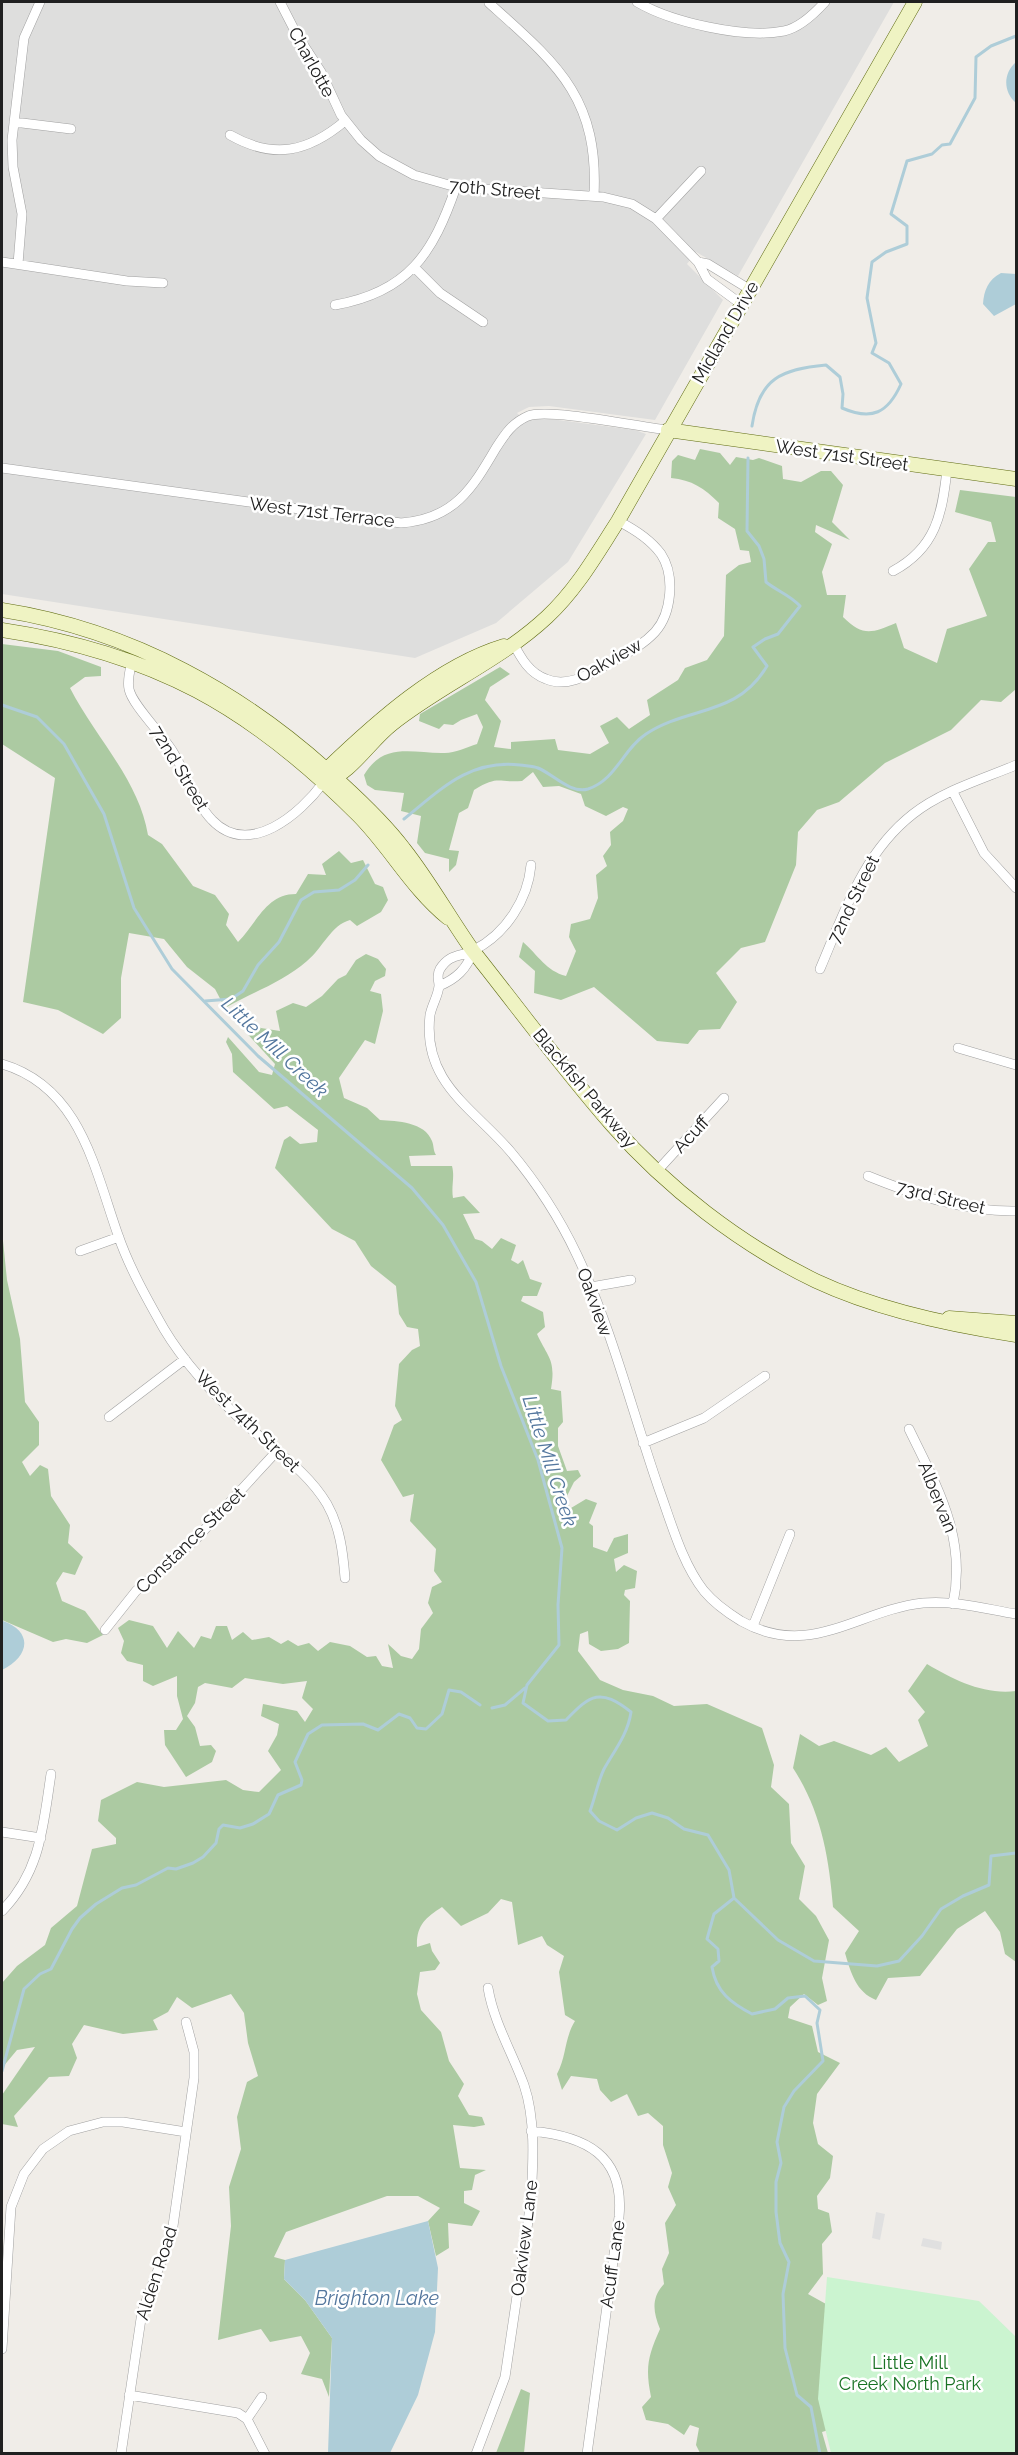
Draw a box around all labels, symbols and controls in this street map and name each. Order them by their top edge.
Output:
street label: Charlotte [284,23,340,101]
street label: 70th Street [448,175,542,203]
street label: Midland Drive [687,277,763,387]
street label: West 71st Street [774,435,910,475]
street label: West 71st Terrace [248,493,396,531]
street label: Oakview [573,633,646,686]
street label: 72nd Street [146,722,214,814]
street label: 72nd Street [823,852,883,946]
water label: Little Mill Creek [217,992,333,1103]
street label: Blackfish Parkway [529,1024,641,1152]
street label: Acuff [669,1111,714,1157]
street label: 73rd Street [894,1176,988,1218]
street label: Oakview [573,1265,617,1339]
street label: West 74th Street [191,1366,305,1476]
water label: Little Mill Creek [517,1392,583,1530]
street label: Albervan [914,1458,962,1536]
street label: Constance Street [131,1483,249,1597]
street label: Oakview Lane [506,2178,542,2297]
street label: Acuff Lane [595,2218,629,2309]
street label: Alden Road [131,2224,181,2322]
water label: Brighton Lake [315,2286,440,2310]
park label: Little Mill Creek North Park [839,2352,982,2394]

